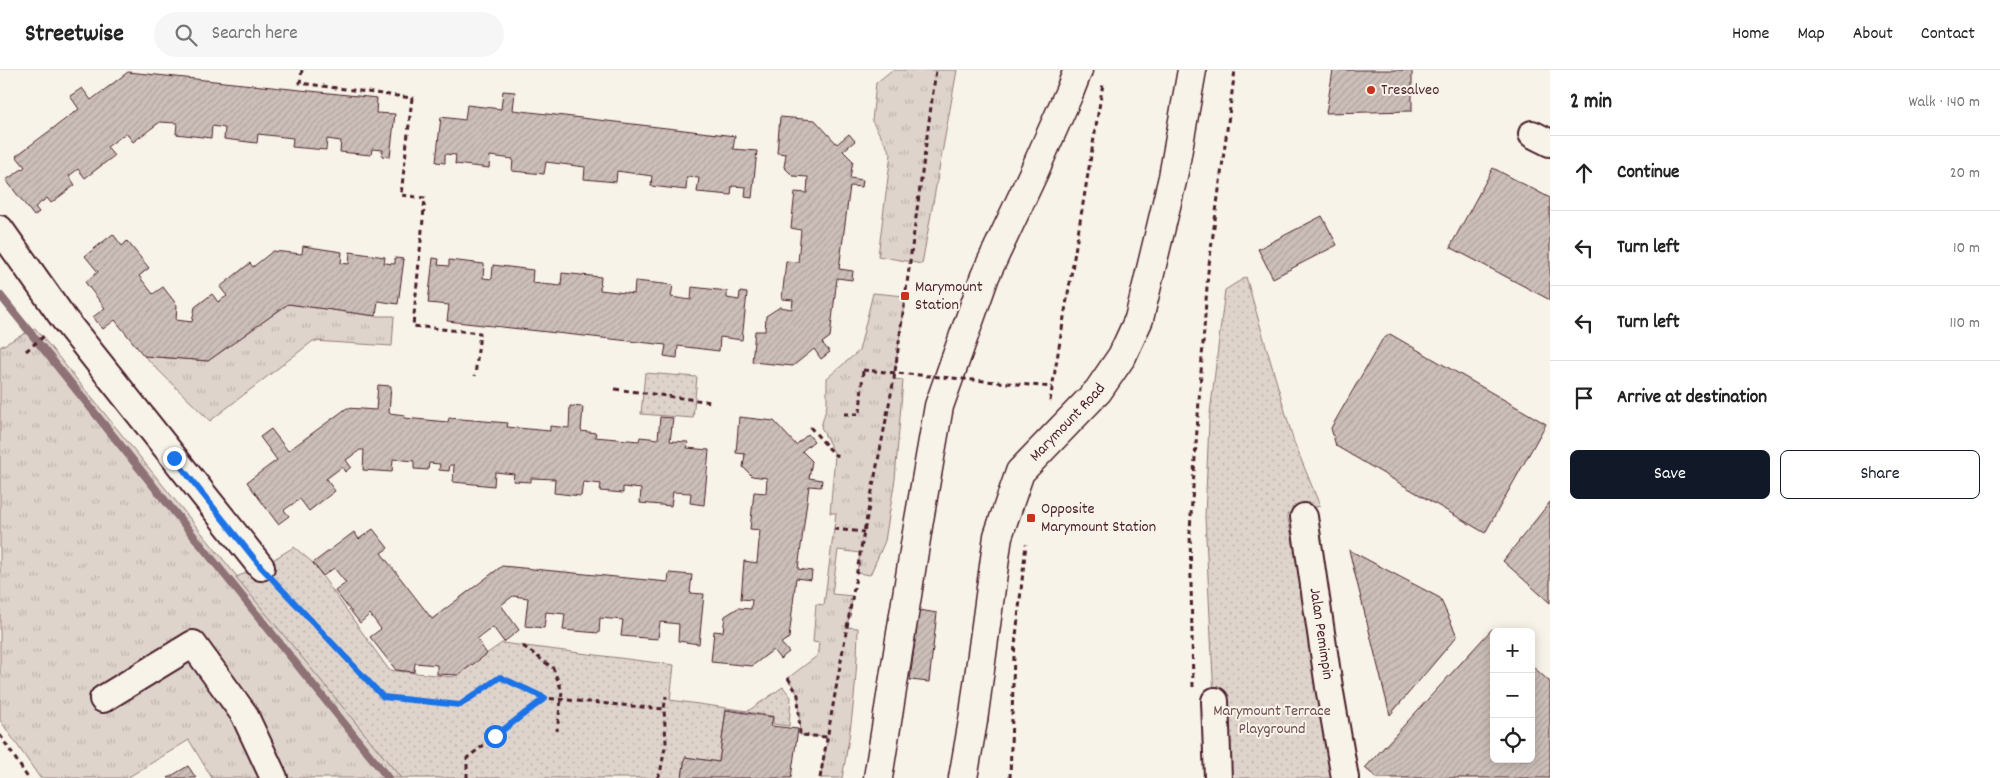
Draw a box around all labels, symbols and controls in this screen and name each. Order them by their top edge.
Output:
search box [154,12,504,57]
text: Streetwise [25,18,124,52]
icon: search [172,21,200,49]
text: Search here [212,21,298,48]
text: Home [1732,22,1769,47]
text: Map [1797,22,1825,47]
text: About [1853,22,1893,47]
text: Contact [1921,22,1975,47]
place label: Tresalveo [1381,79,1439,102]
marker: Tresalveo [1365,84,1377,96]
text: 2 min [1570,88,1612,118]
text: Walk · 140 m [1908,91,1980,114]
icon: ahead [1570,159,1598,187]
text: Continue [1617,160,1679,187]
text: 20 m [1950,162,1980,185]
icon: left [1570,234,1598,262]
text: Turn left [1617,235,1680,262]
text: 10 m [1953,237,1980,260]
place label: Marymount Station [915,276,983,317]
marker: Marymount Station [899,290,911,302]
icon: left [1570,309,1598,337]
text: Turn left [1617,310,1680,337]
text: 110 m [1950,312,1980,335]
street label: Marymount Road [1024,379,1111,467]
icon: arrive [1570,384,1598,412]
text: Arrive at destination [1617,385,1767,412]
route end [163,447,186,470]
button: Save [1570,450,1770,499]
button: Share [1780,450,1980,499]
place label: Opposite Marymount Station [1041,498,1156,539]
marker: Opposite Marymount Station [1025,512,1037,524]
street label: Jalan Pemimpin [1303,586,1339,681]
map controls [1490,628,1535,763]
button: + [1490,628,1535,673]
button: − [1490,673,1535,718]
park label: Marymount Terrace Playground [1213,700,1331,741]
button: locate [1490,718,1535,763]
route start [484,725,507,748]

